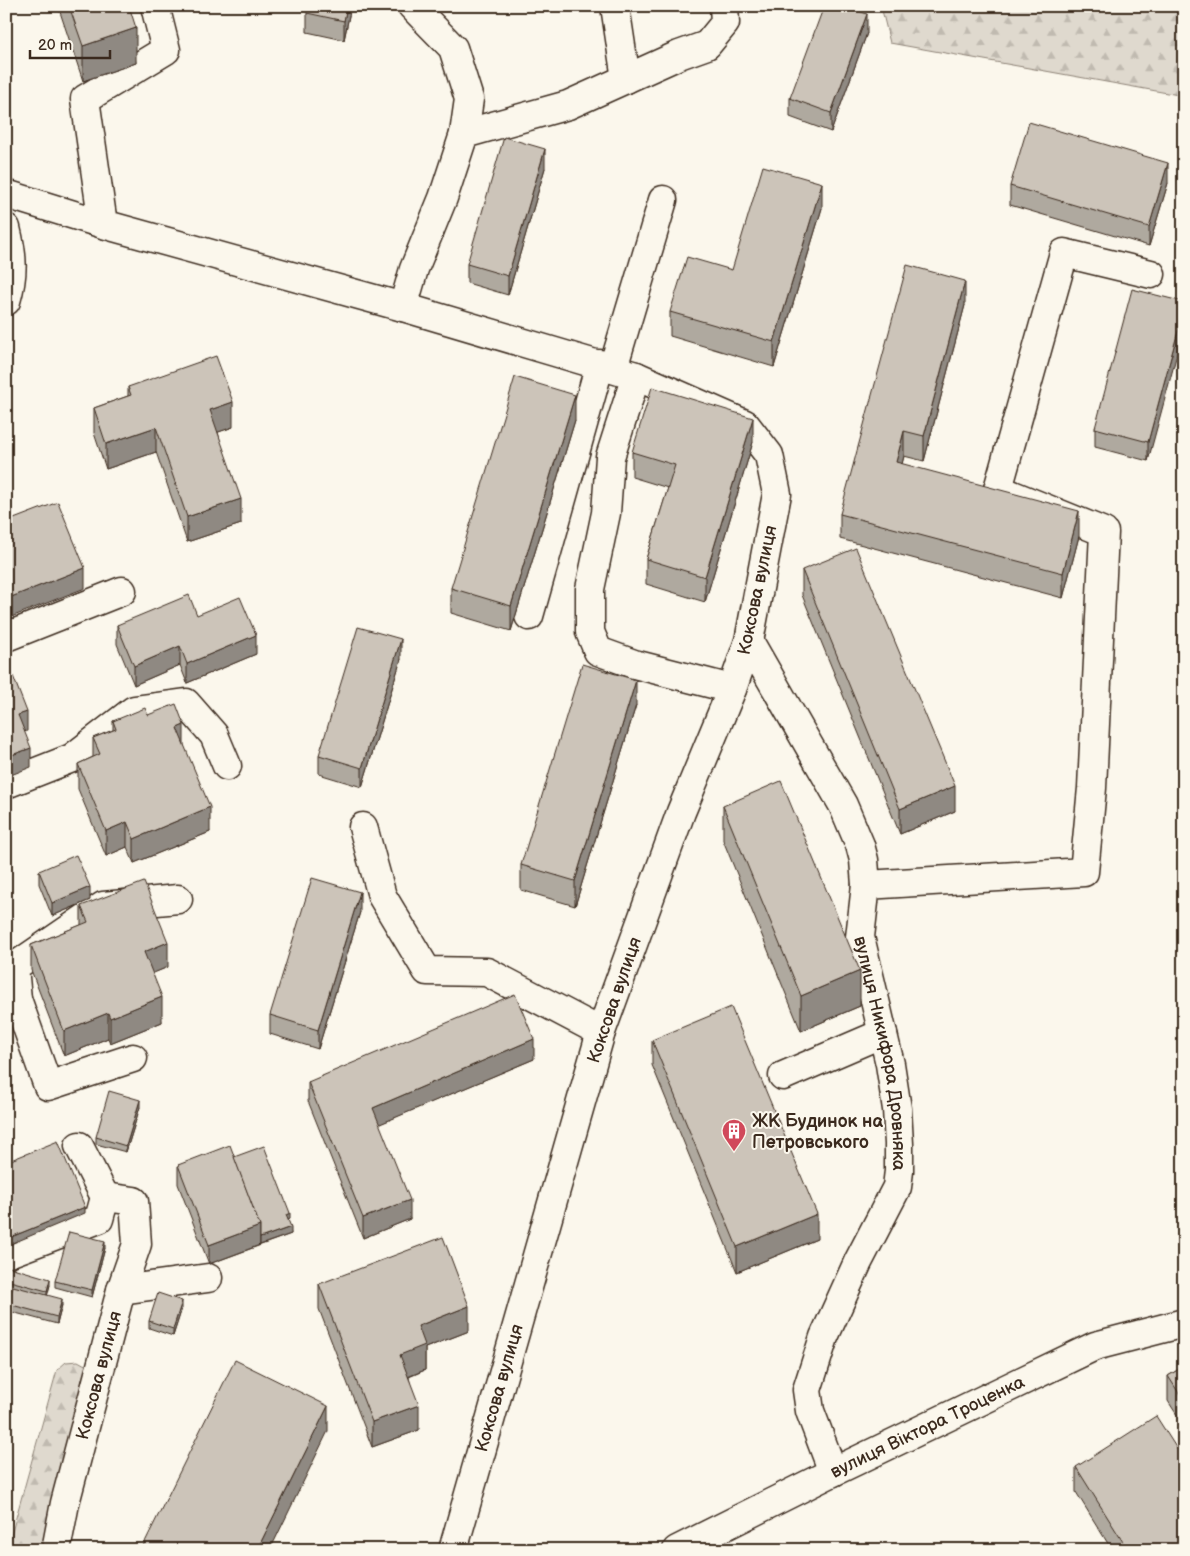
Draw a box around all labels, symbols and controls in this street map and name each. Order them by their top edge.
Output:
scale bar [30,28,110,60]
text: 20 m [38,36,72,55]
street label: Коксова вулиця [733,523,781,657]
street label: Коксова вулиця [583,934,646,1066]
street label: вулиця Никифора Дровняка [849,934,909,1171]
place label: ЖК Будинок на Петровського [752,1111,883,1153]
building icon: ЖК Будинок на Петровського [721,1118,747,1152]
street label: Коксова вулиця [72,1309,126,1442]
street label: Коксова вулиця [471,1322,528,1454]
street label: вулиця Віктора Троценка [827,1371,1028,1483]

